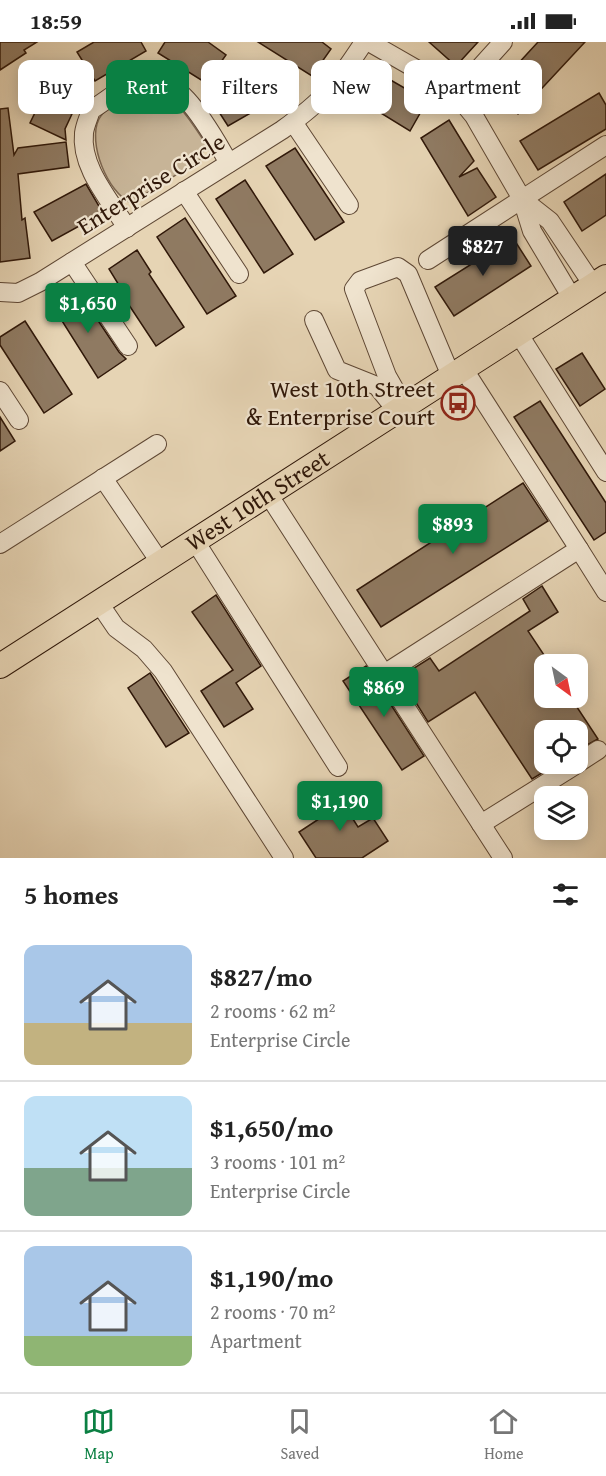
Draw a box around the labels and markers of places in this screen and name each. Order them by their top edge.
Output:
pin: $827 [447,226,519,277]
pin: $1,650 [39,283,137,334]
place label: West 10th Street & Enterprise Court [246,371,436,434]
bus stop icon: West 10th Street & Enterprise Court [440,385,476,421]
pin: $893 [417,504,489,555]
pin: $869 [348,667,420,718]
pin: $1,190 [291,781,389,832]

